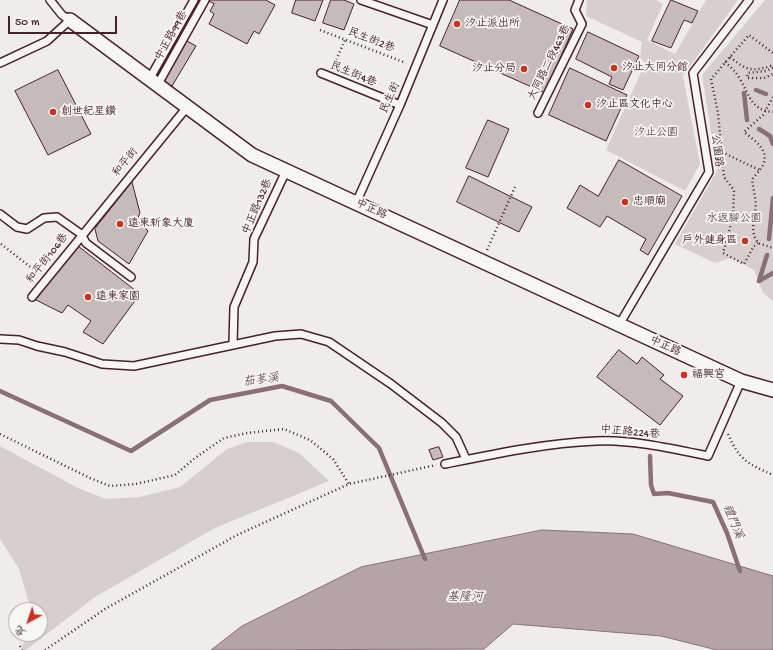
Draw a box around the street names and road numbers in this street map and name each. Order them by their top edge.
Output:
street label: 中正路99巷 [153,9,191,63]
street label: 大同路二段463巷 [526,23,574,103]
street label: 民生街2巷 [346,26,396,56]
street label: 民生街4巷 [328,60,378,90]
street label: 民生街 [378,80,404,116]
street label: 公園路 [707,134,725,168]
street label: 和平街 [110,146,142,180]
street label: 中正路132巷 [240,177,276,237]
street label: 中正路 [353,197,389,223]
street label: 和平街106巷 [24,231,72,287]
street label: 中正路 [647,334,683,360]
street label: 中正路224巷 [600,424,660,442]

